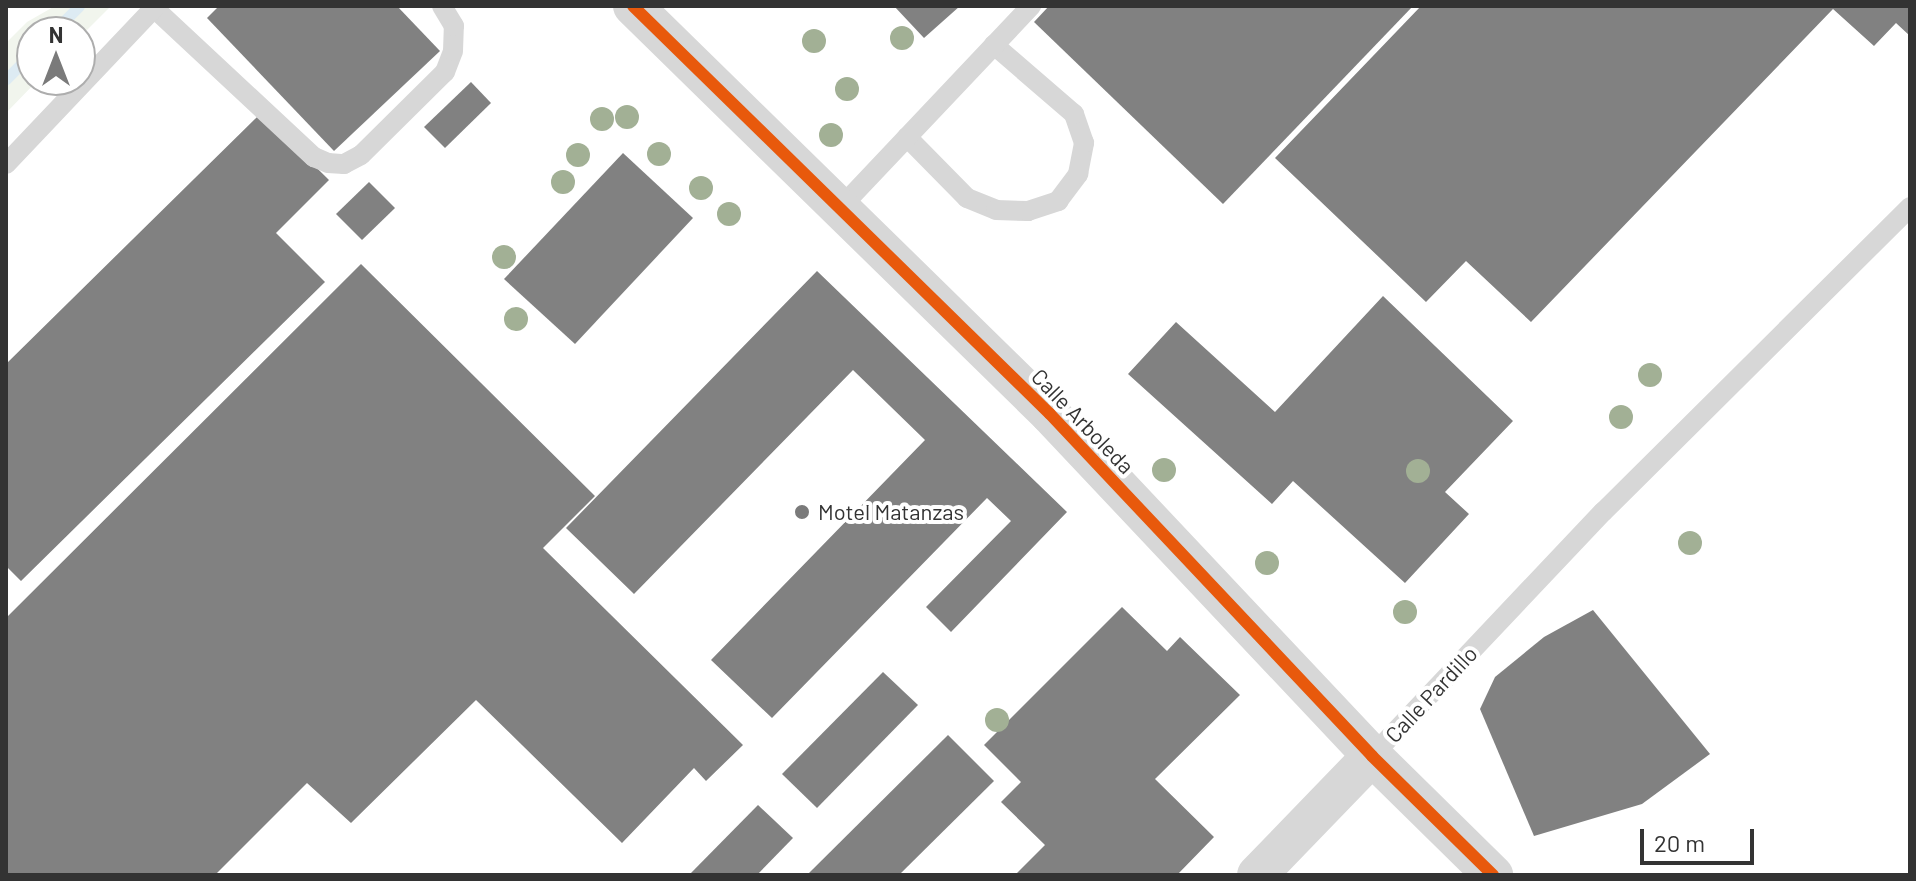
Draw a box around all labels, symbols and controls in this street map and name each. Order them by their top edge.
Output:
north arrow [16,16,96,96]
text: N [49,21,63,47]
street label: Calle Arboleda [1026,363,1140,479]
place label: Motel Matanzas [818,499,964,525]
marker: Motel Matanzas [793,503,811,521]
street label: Calle Pardillo [1380,640,1482,748]
scale bar [1644,813,1758,863]
text: 20 m [1654,828,1705,857]

